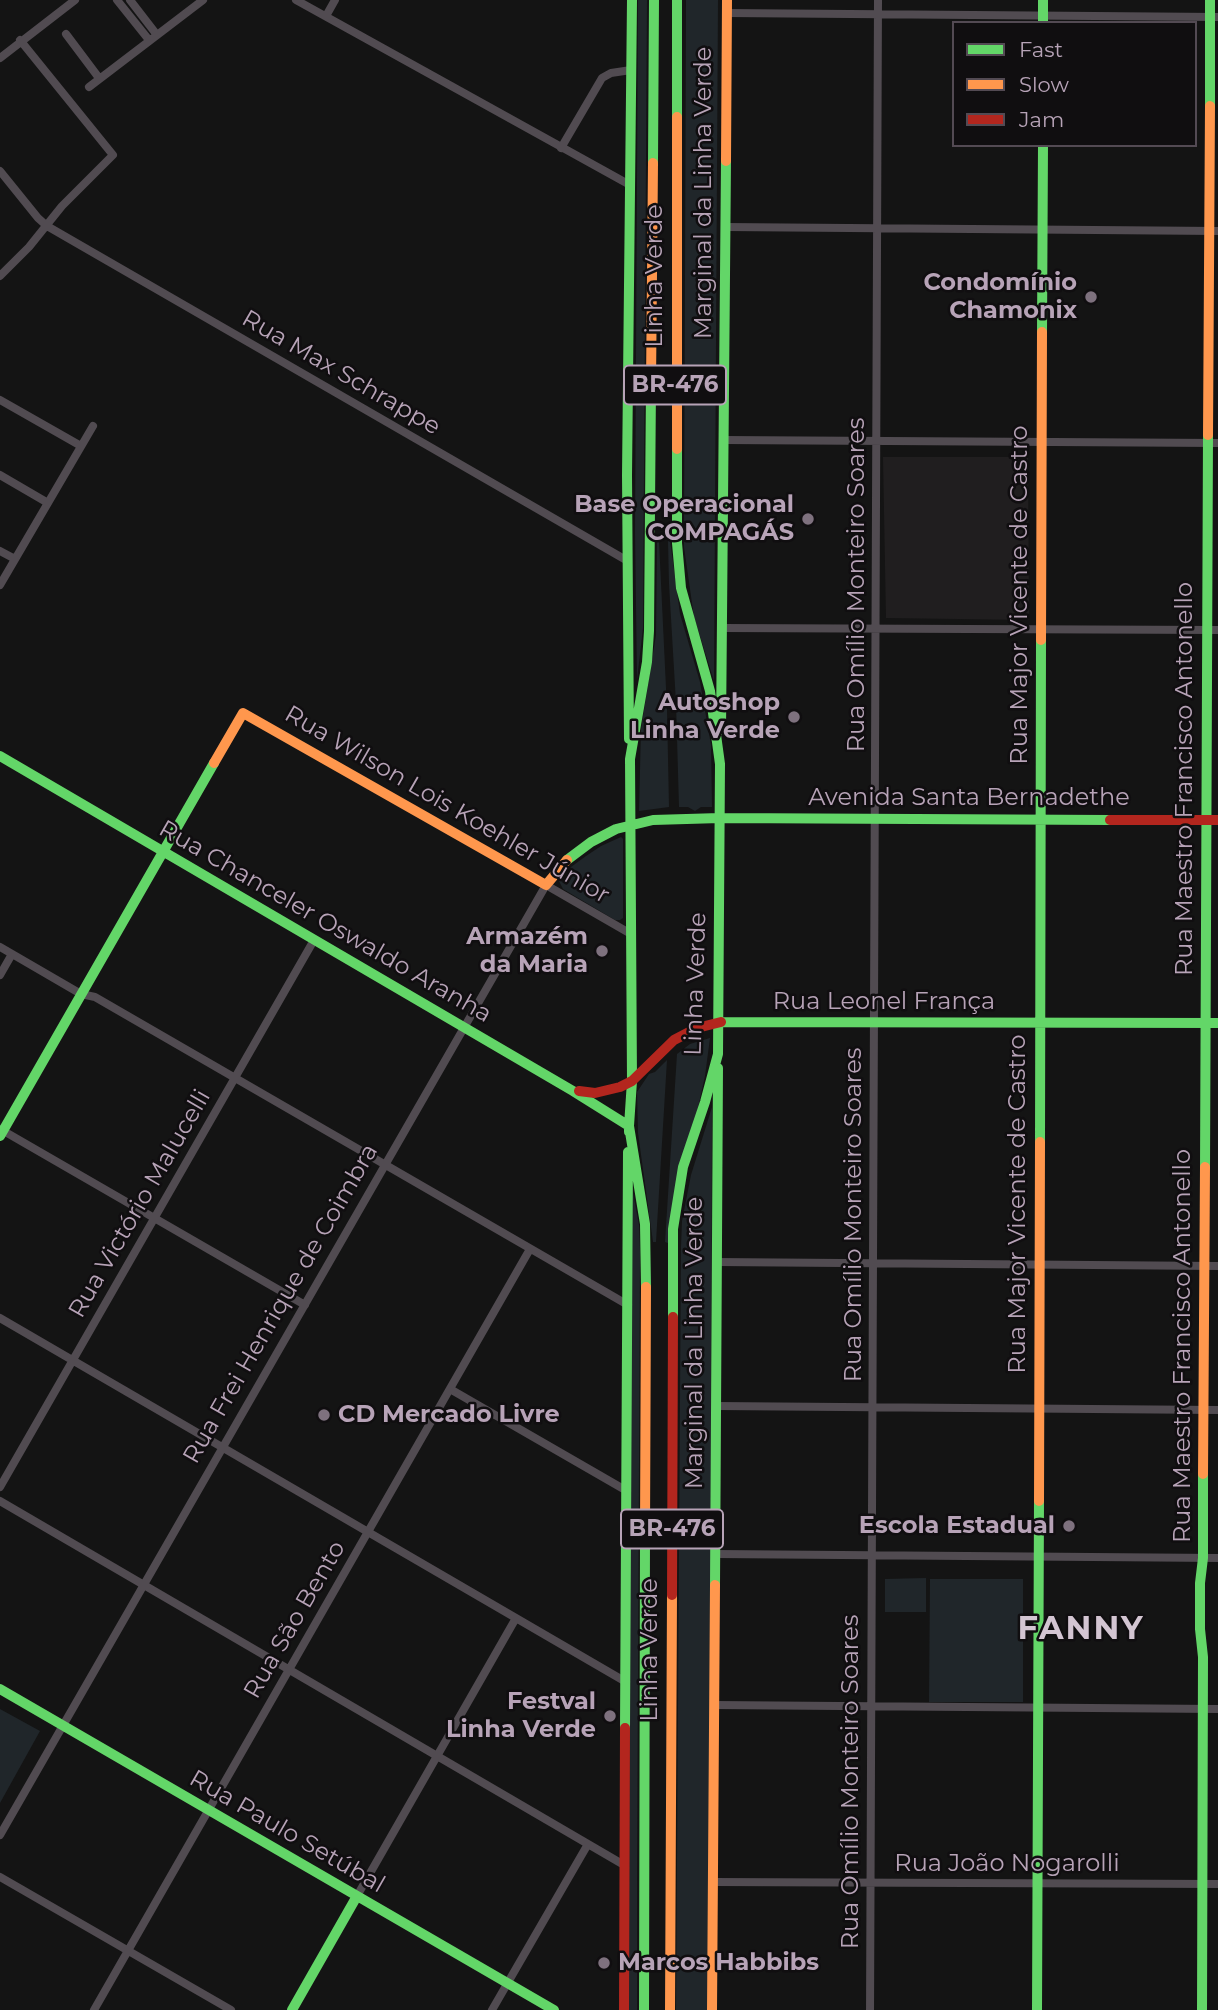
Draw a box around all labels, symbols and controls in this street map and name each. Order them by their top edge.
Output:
legend [952,21,1197,147]
text: Fast [1019,37,1063,62]
street label: Marginal da Linha Verde [690,47,718,339]
text: Slow [1019,72,1069,97]
text: Jam [1019,107,1064,132]
street label: Linha Verde [641,204,669,348]
place label: Condomínio Chamonix [923,269,1077,325]
marker: Condomínio Chamonix [1083,289,1099,305]
street label: Rua Max Schrappe [237,304,445,442]
road number: BR-476 [624,366,726,404]
street label: Rua Omílio Monteiro Soares [843,418,871,752]
street label: Rua Major Vicente de Castro [1006,425,1034,765]
place label: Base Operacional COMPAGÁS [574,491,794,547]
marker: Base Operacional COMPAGÁS [800,511,816,527]
street label: Rua Maestro Francisco Antonello [1171,582,1199,976]
place label: Autoshop Linha Verde [630,689,780,745]
street label: Rua Wilson Lois Koehler Júnior [279,700,615,910]
marker: Autoshop Linha Verde [786,709,802,725]
street label: Avenida Santa Bernadethe [808,784,1130,812]
street label: Rua Chanceler Oswaldo Aranha [154,815,496,1029]
street label: Linha Verde [679,912,713,1056]
place label: Armazém da Maria [466,923,588,979]
marker: Armazém da Maria [594,943,610,959]
street label: Rua Leonel França [773,988,995,1016]
street label: Rua Major Vicente de Castro [1004,1034,1032,1374]
street label: Rua Omílio Monteiro Soares [840,1048,868,1382]
street label: Rua Victório Malucelli [63,1085,217,1323]
street label: Rua Frei Henrique de Coimbra [177,1139,385,1469]
street label: Rua Maestro Francisco Antonello [1169,1149,1197,1543]
street label: Marginal da Linha Verde [681,1197,709,1489]
place label: CD Mercado Livre [338,1401,560,1429]
marker: CD Mercado Livre [316,1407,332,1423]
road number: BR-476 [621,1510,723,1548]
place label: Escola Estadual [859,1512,1055,1540]
marker: Escola Estadual [1061,1518,1077,1534]
street label: Rua São Bento [238,1536,352,1704]
street label: Linha Verde [636,1578,664,1722]
district label: FANNY [1018,1611,1144,1649]
street label: Rua Omílio Monteiro Soares [837,1615,865,1949]
place label: Festval Linha Verde [446,1688,596,1744]
marker: Festval Linha Verde [602,1708,618,1724]
street label: Rua Paulo Setúbal [184,1764,390,1900]
street label: Rua João Nogarolli [894,1850,1120,1878]
place label: Marcos Habbibs [618,1949,819,1977]
marker: Marcos Habbibs [596,1955,612,1971]

